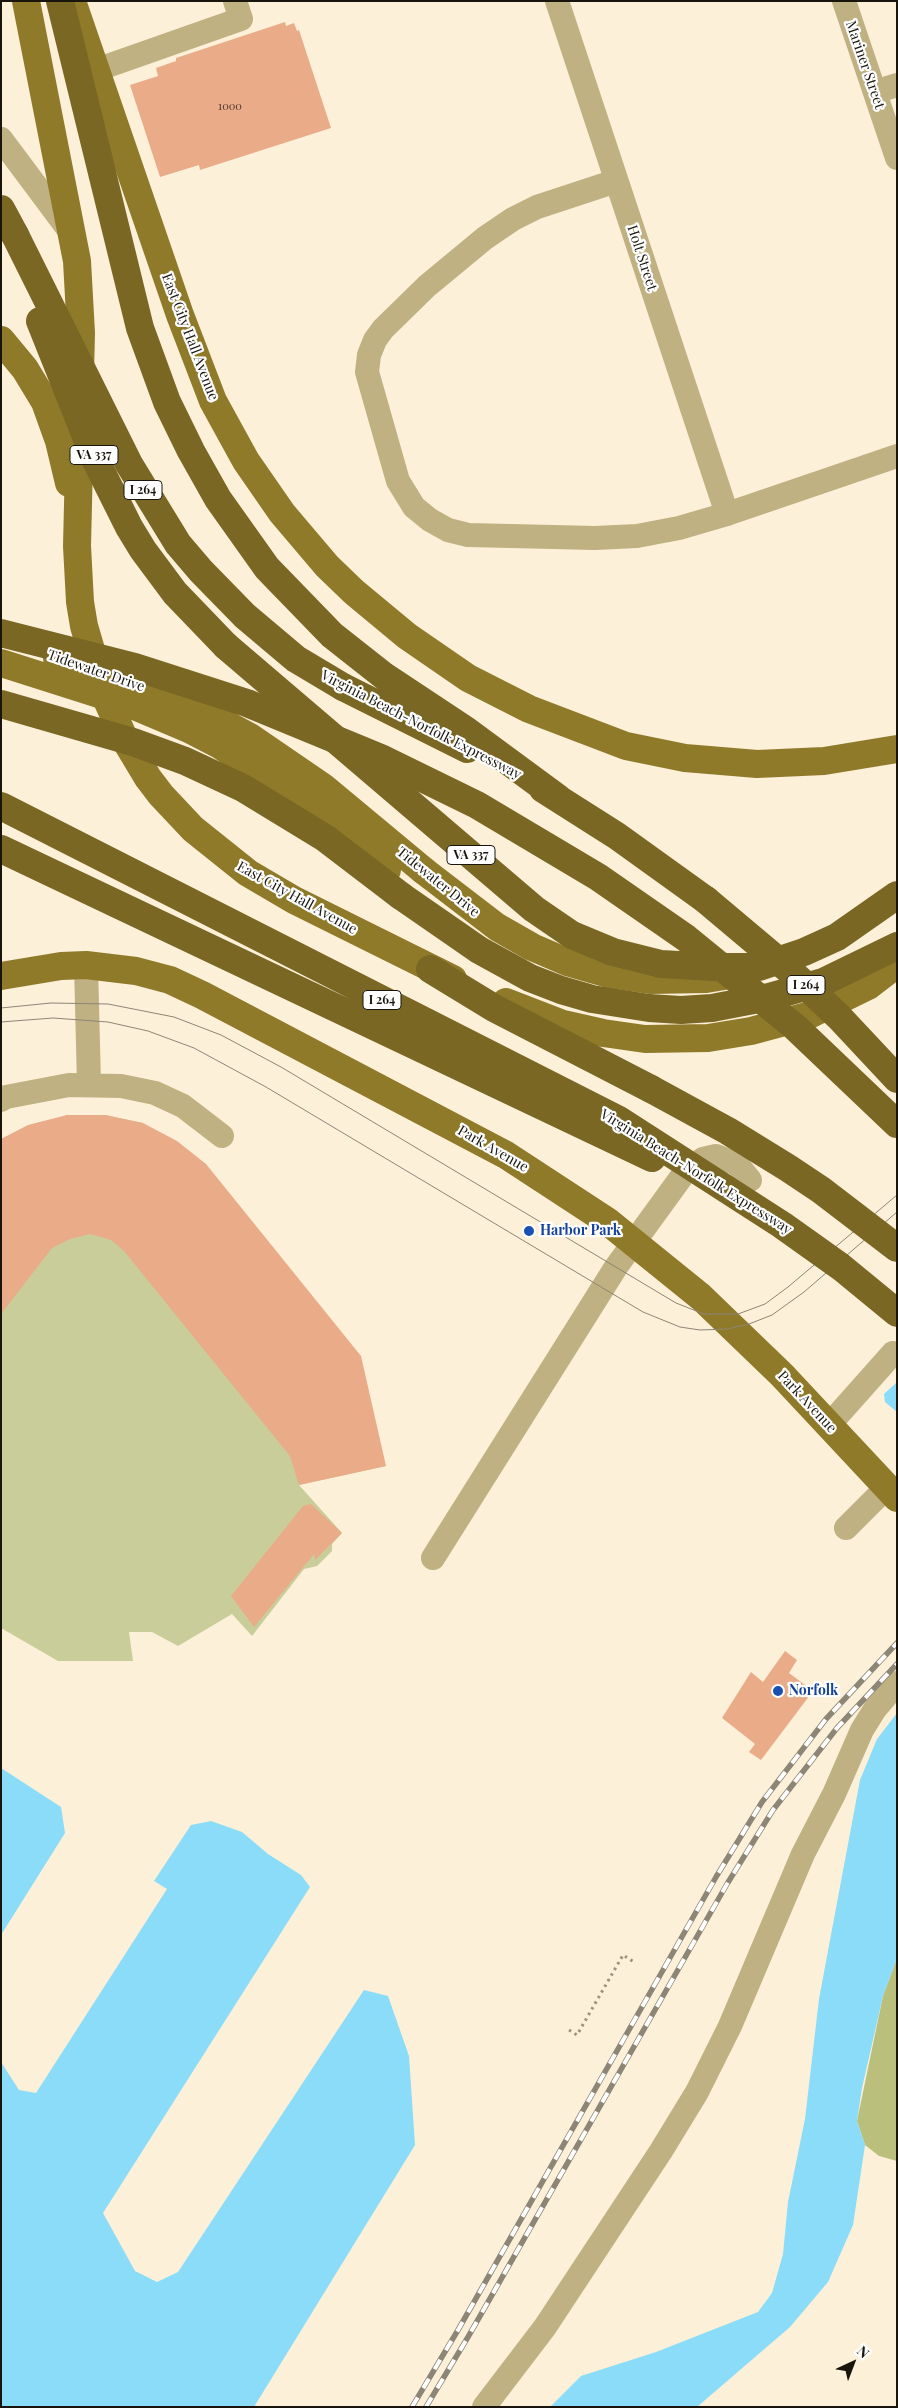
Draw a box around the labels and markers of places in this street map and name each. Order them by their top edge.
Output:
place label: Harbor Park [540,1223,621,1239]
marker: Harbor Park [522,1224,536,1238]
place label: Norfolk [789,1683,838,1699]
marker: Norfolk [771,1684,785,1698]

